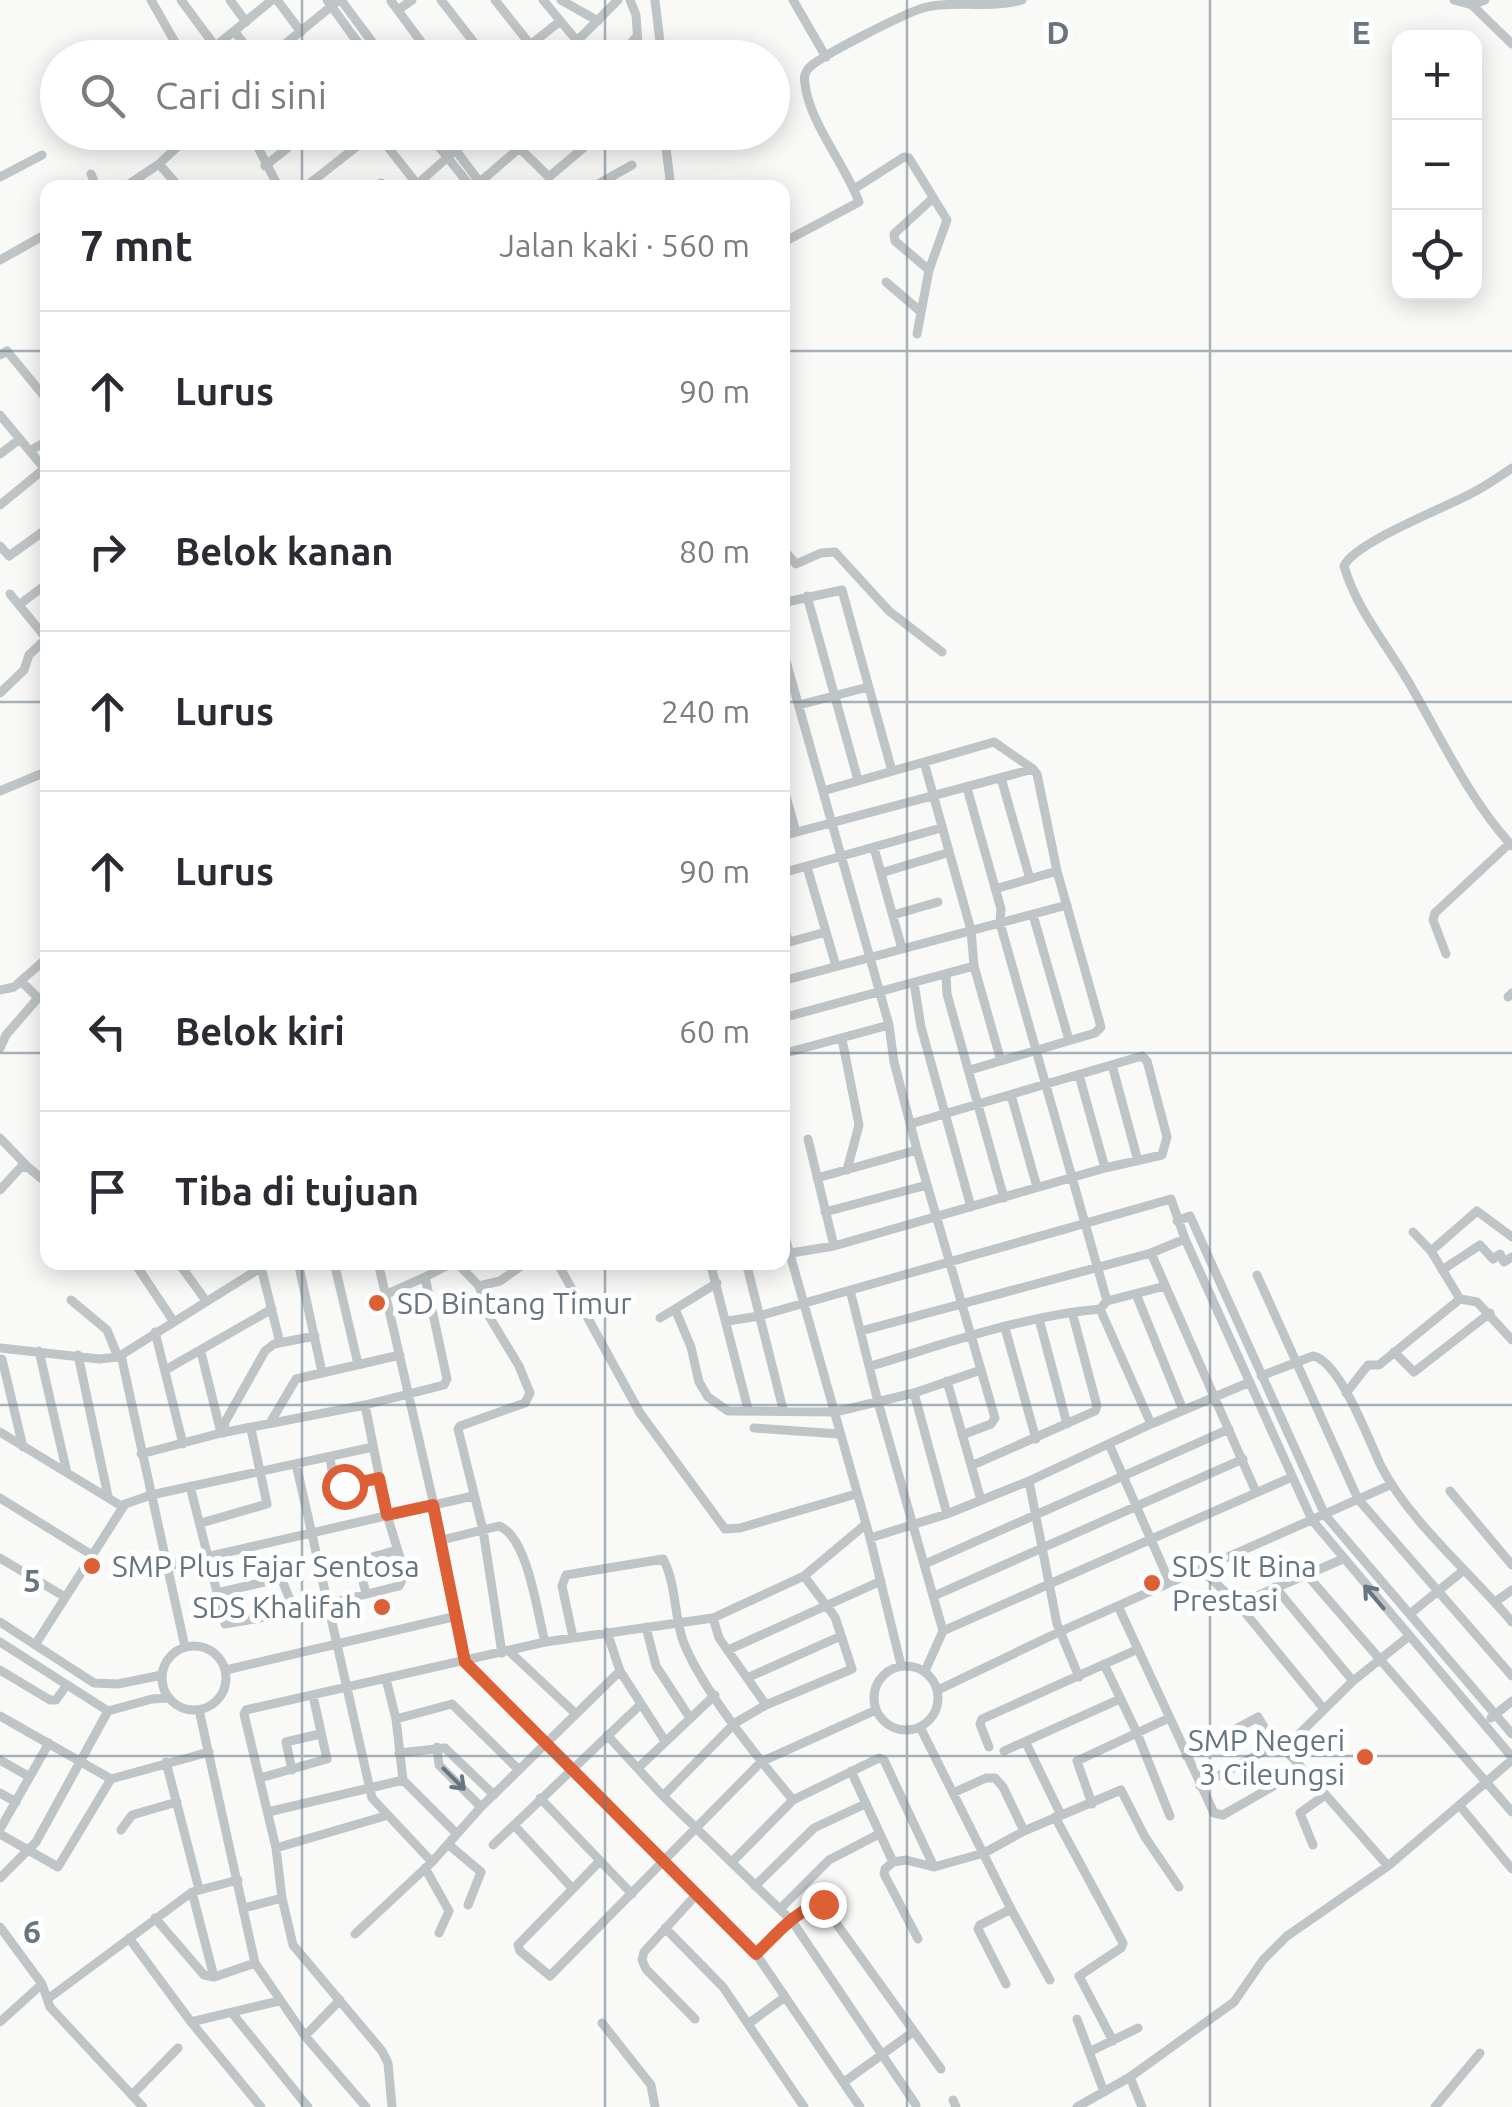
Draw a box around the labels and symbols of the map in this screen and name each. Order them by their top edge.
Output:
text: D [1046,14,1070,50]
text: E [1351,14,1371,50]
place label: SD Bintang Timur [397,1286,632,1320]
marker: SD Bintang Timur [366,1292,388,1314]
route start [322,1464,368,1510]
place label: SMP Plus Fajar Sentosa [112,1549,420,1583]
place label: SDS It Bina Prestasi [1172,1549,1317,1617]
marker: SMP Plus Fajar Sentosa [81,1555,103,1577]
text: 5 [23,1562,41,1598]
marker: SDS It Bina Prestasi [1141,1572,1163,1594]
one-way arrow [1363,1584,1385,1610]
place label: SDS Khalifah [193,1590,362,1624]
marker: SDS Khalifah [371,1596,393,1618]
place label: SMP Negeri 3 Cileungsi [1188,1723,1345,1791]
marker: SMP Negeri 3 Cileungsi [1354,1746,1376,1768]
one-way arrow [441,1767,465,1791]
route end [801,1882,847,1928]
text: 6 [23,1913,41,1949]

